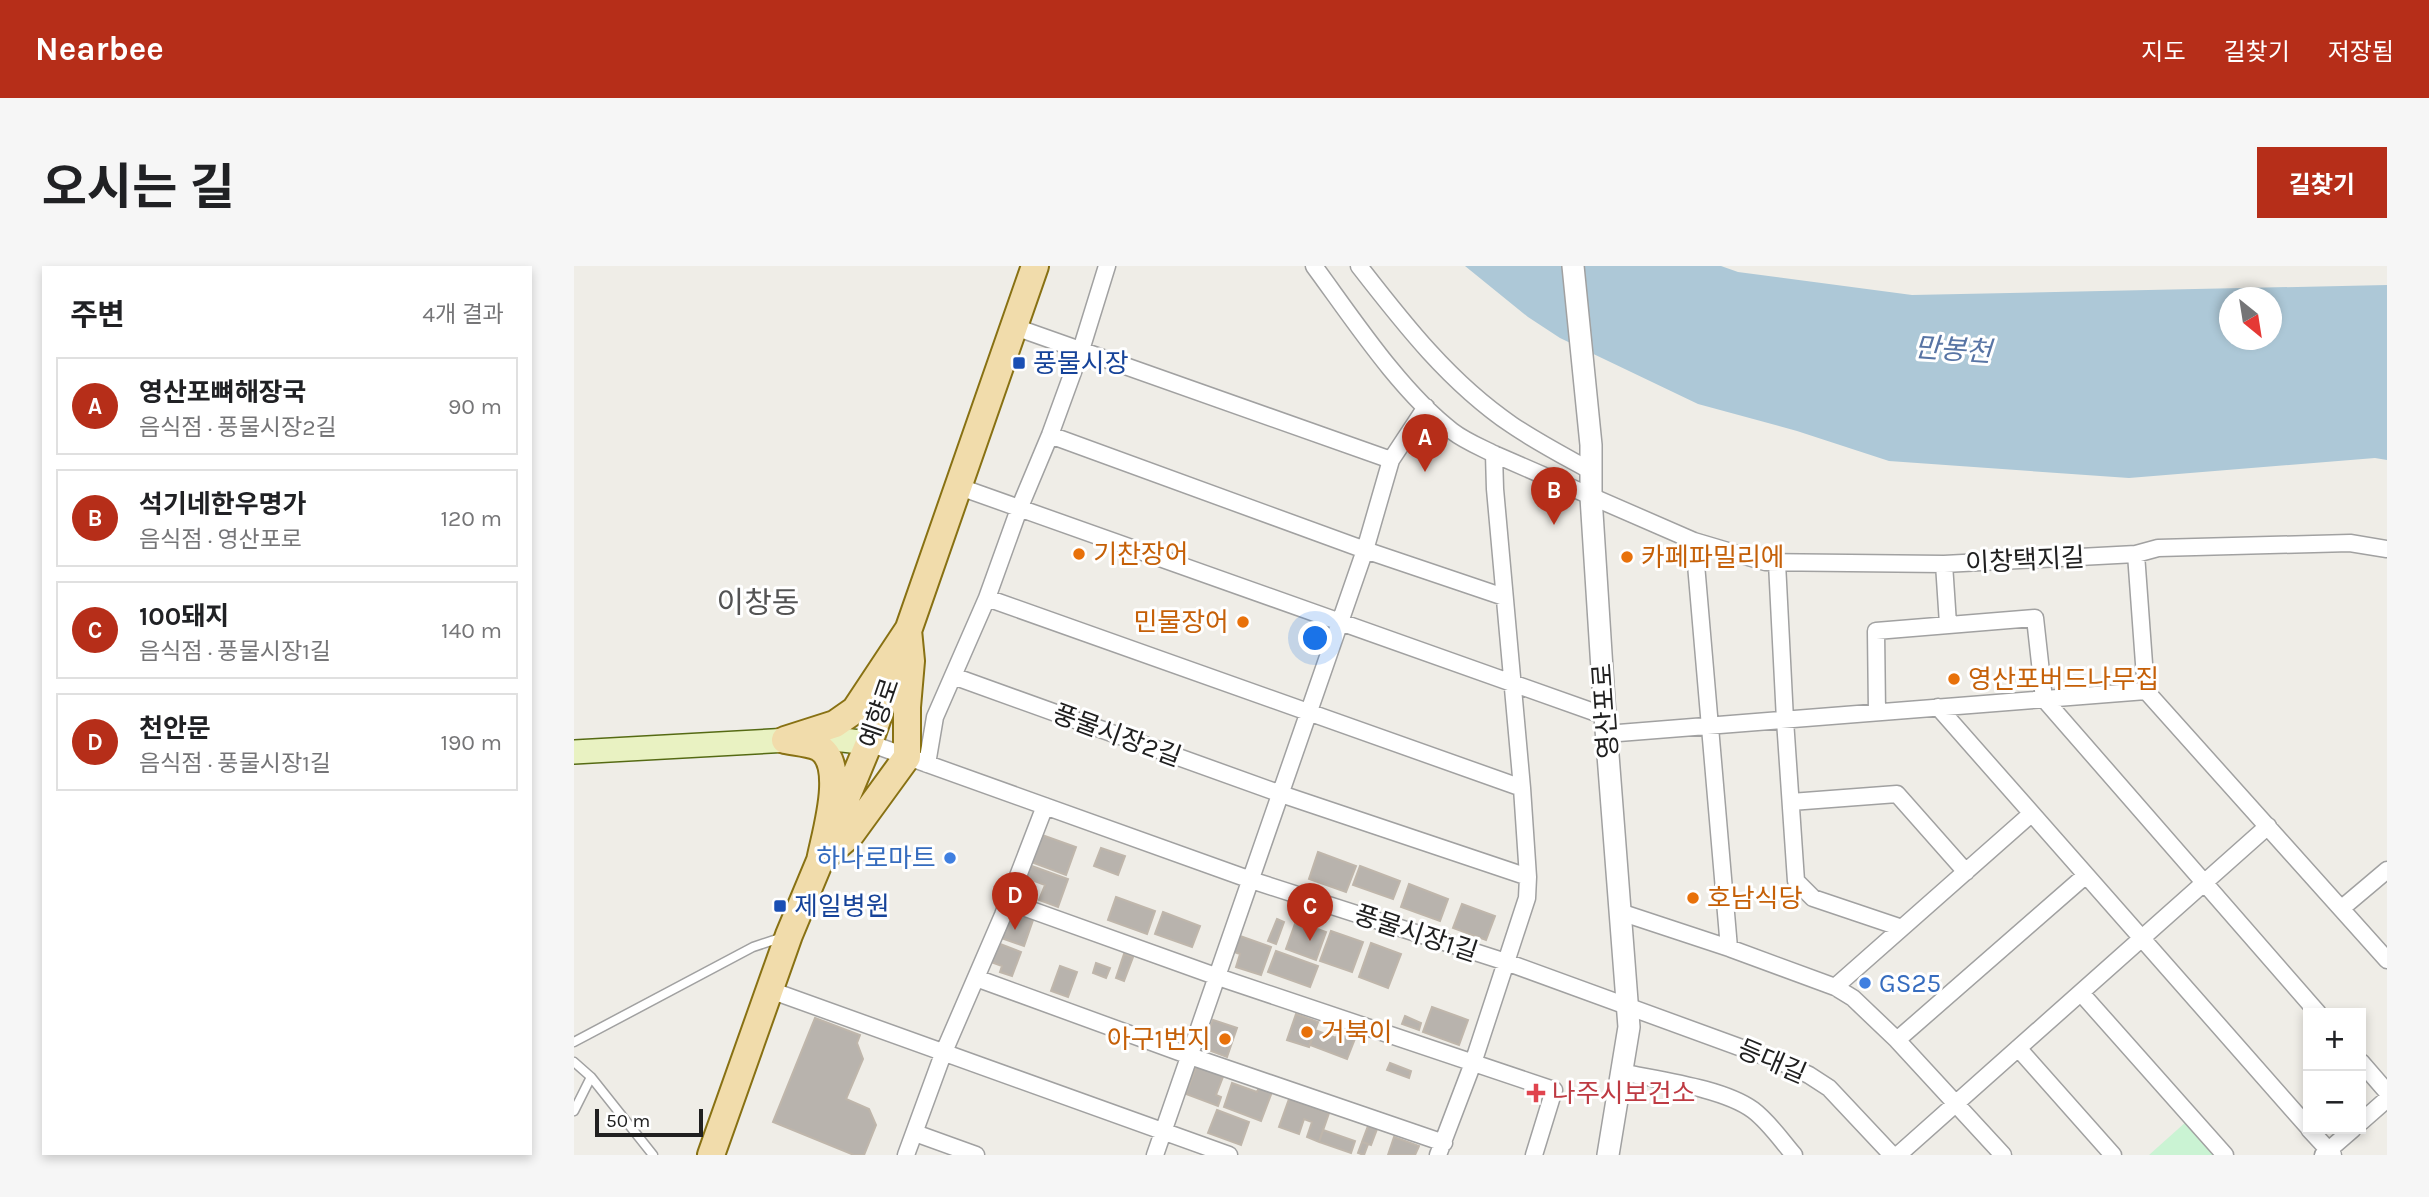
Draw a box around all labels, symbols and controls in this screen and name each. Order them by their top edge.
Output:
text: Nearbee [35,30,164,68]
text: 지도 [2141,38,2186,66]
text: 길찾기 [2224,38,2290,66]
text: 저장됨 [2328,38,2394,66]
button: 길찾기 [2257,147,2387,218]
text: 오시는 길 [42,159,235,216]
north arrow [2219,287,2282,350]
text: 주변 [70,297,125,333]
text: 4개 결과 [422,301,504,328]
water label: 만봉천 [1913,330,1996,369]
place label: 풍물시장 [1033,348,1129,379]
marker: 풍물시장 [1011,355,1027,371]
text: 영산포뼈해장국 [139,377,306,408]
text: A [88,393,102,420]
text: 90 m [448,393,502,420]
text: 음식점 · 풍물시장2길 [139,414,337,441]
pin: A [1402,414,1448,472]
pin: B [1531,467,1577,525]
text: 석기네한우명가 [139,489,306,520]
text: B [88,505,102,532]
text: 120 m [440,505,502,532]
text: 음식점 · 영산포로 [139,526,302,553]
place label: 기찬장어 [1093,539,1189,570]
place label: 카페파밀리에 [1641,542,1785,573]
street label: 이창택지길 [1964,542,2086,579]
marker: 기찬장어 [1071,546,1087,562]
marker: 카페파밀리에 [1619,549,1635,565]
district label: 이창동 [717,585,799,621]
text: 100돼지 [139,601,229,632]
place label: 민물장어 [1133,607,1229,638]
marker: 민물장어 [1235,614,1251,630]
text: C [88,617,102,644]
text: 140 m [441,617,502,644]
your location [1298,621,1332,655]
text: 음식점 · 풍물시장1길 [139,638,331,665]
street label: 영산포로 [1587,662,1624,760]
place label: 영산포버드나무집 [1968,664,2159,695]
marker: 영산포버드나무집 [1946,671,1962,687]
street label: 예향로 [853,674,906,752]
street label: 풍물시장2길 [1048,698,1185,773]
text: 천안문 [139,713,211,744]
text: D [87,729,103,756]
text: 190 m [440,729,502,756]
text: 음식점 · 풍물시장1길 [139,750,331,777]
place label: 하나로마트 [816,843,936,874]
marker: 하나로마트 [942,850,958,866]
pin: D [992,872,1038,930]
pin: C [1287,883,1333,941]
place label: 호남식당 [1707,883,1803,914]
marker: 호남식당 [1685,890,1701,906]
place label: 제일병원 [794,891,890,922]
marker: 제일병원 [772,898,788,914]
street label: 풍물시장1길 [1350,899,1482,968]
place label: GS25 [1879,968,1941,999]
marker: GS25 [1857,975,1873,991]
map controls [2303,1008,2366,1134]
button: + [2303,1008,2366,1071]
place label: 거북이 [1321,1017,1393,1048]
place label: 아구1번지 [1107,1024,1211,1055]
marker: 거북이 [1299,1024,1315,1040]
marker: 아구1번지 [1217,1031,1233,1047]
street label: 등대길 [1733,1033,1811,1090]
button: − [2303,1071,2366,1134]
place label: 나주시보건소 [1552,1078,1696,1109]
marker: 나주시보건소 [1526,1083,1546,1103]
scale bar [595,1106,704,1138]
text: 50 m [606,1110,650,1132]

